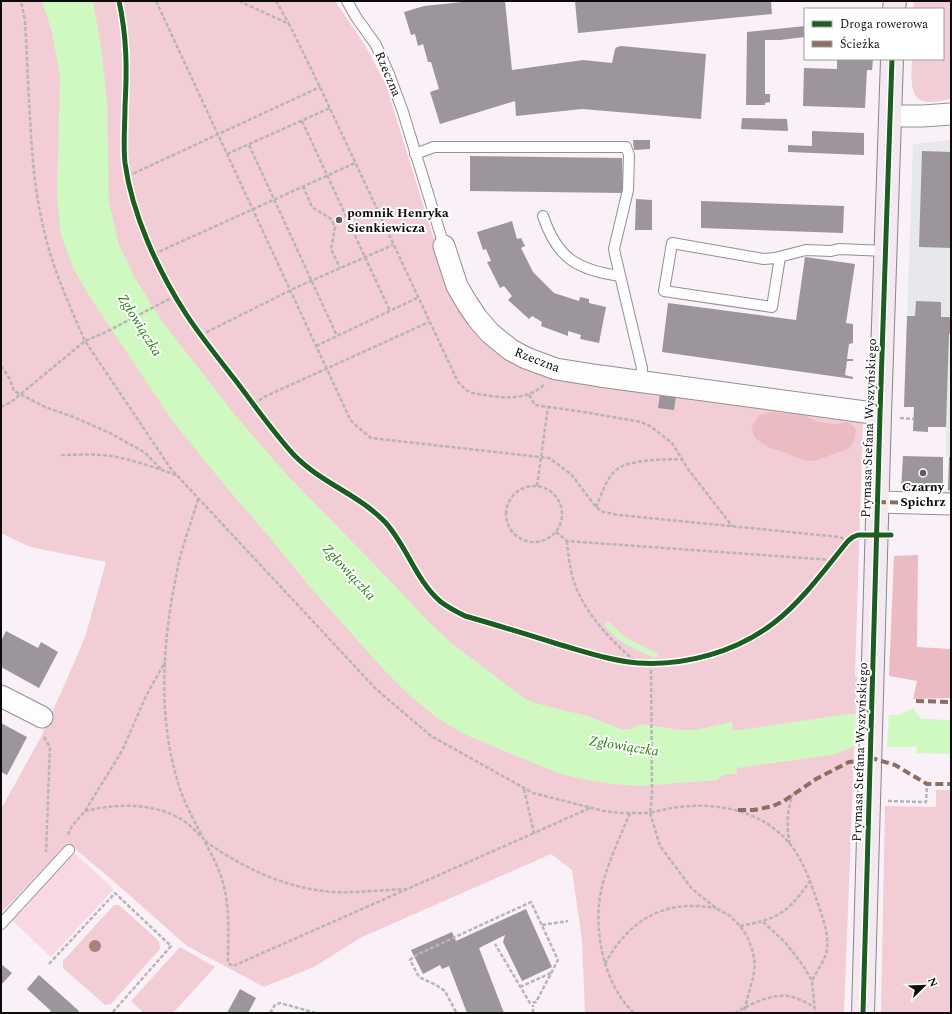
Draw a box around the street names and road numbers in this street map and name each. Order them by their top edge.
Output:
street label: Rzeczna [370,48,407,100]
street label: Prymasa Stefana Wyszyńskiego [856,338,882,518]
street label: Rzeczna [511,342,563,378]
street label: Prymasa Stefana Wyszyńskiego [847,662,873,842]

